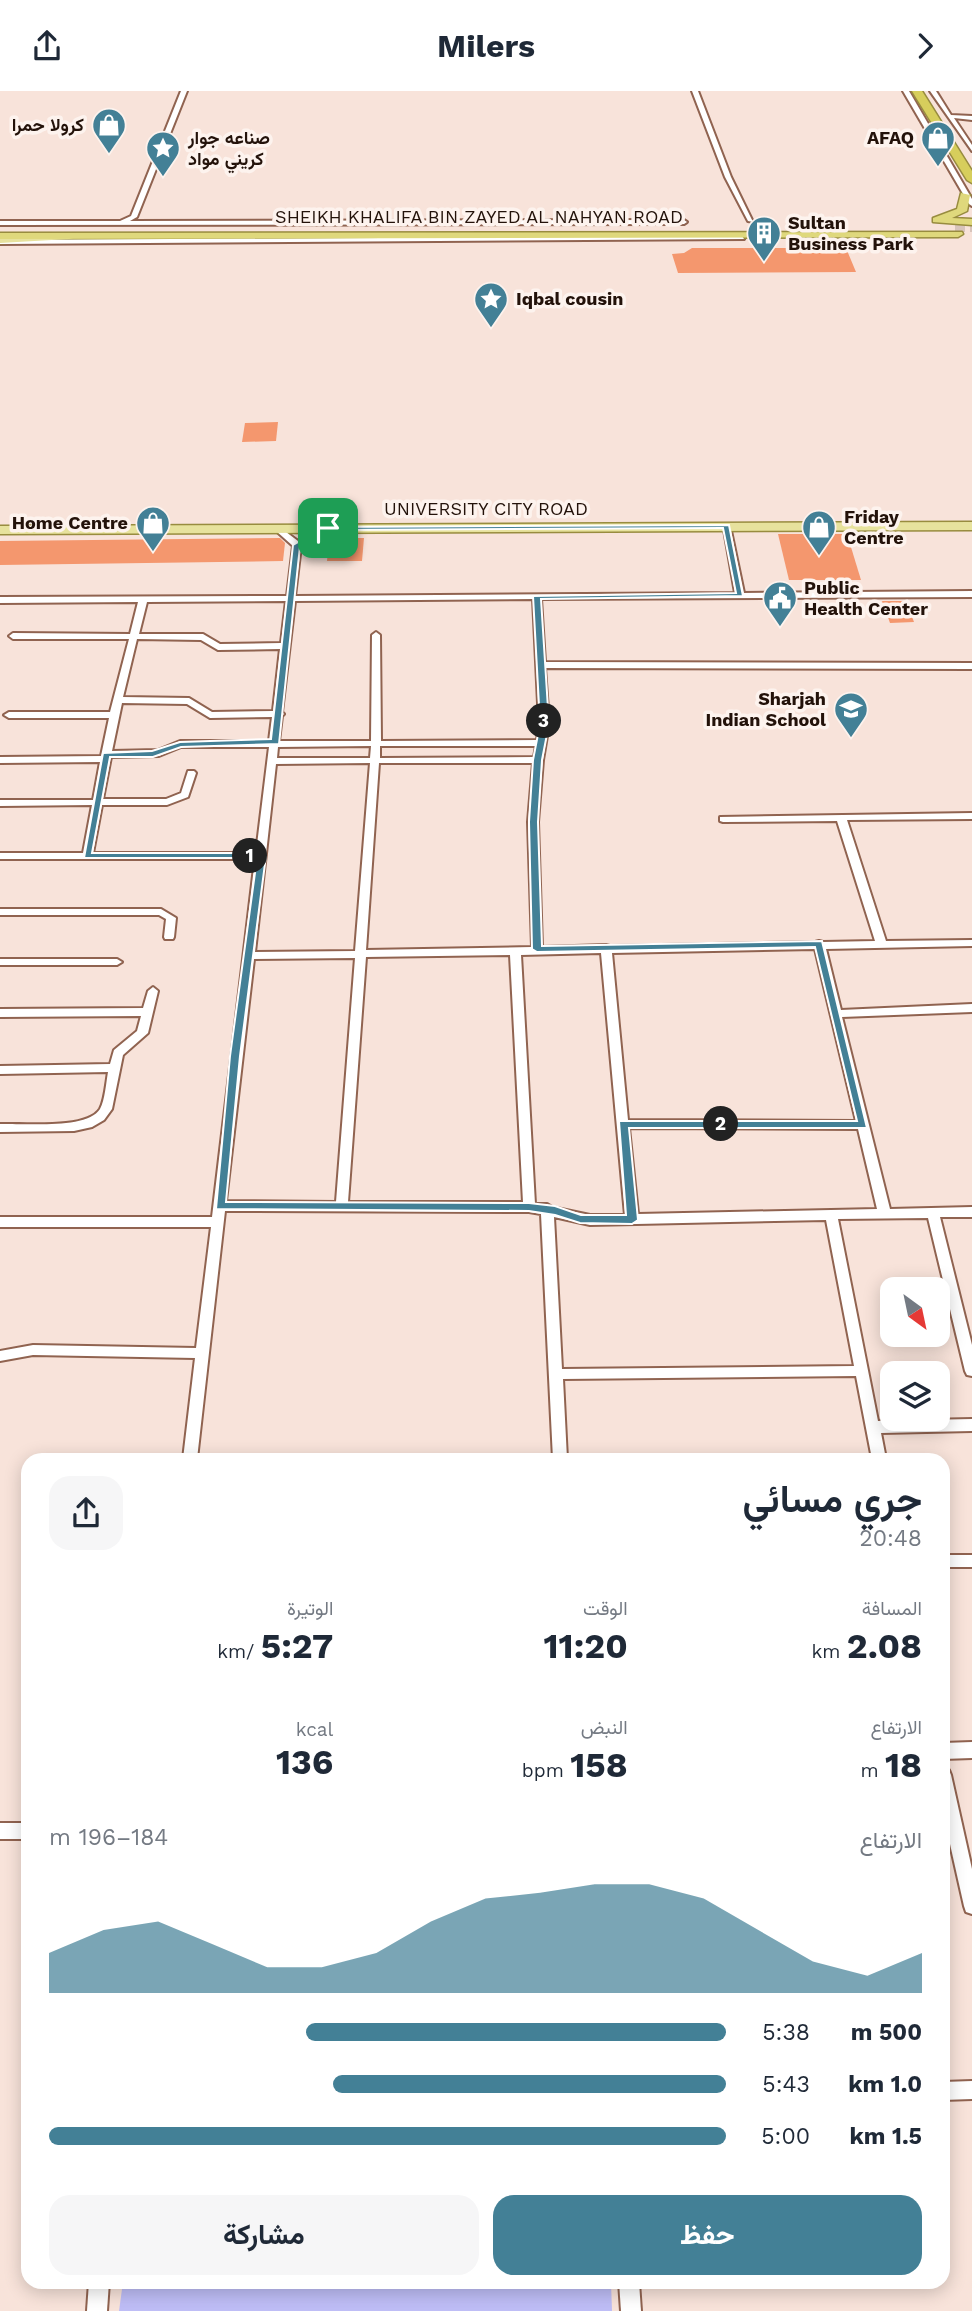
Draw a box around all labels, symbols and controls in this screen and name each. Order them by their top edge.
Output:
icon: share [28,27,66,65]
text: Milers [437,27,535,65]
icon: forward [906,27,944,65]
shop icon: كرولا حمرا [90,106,128,155]
place label: كرولا حمرا [12,114,84,136]
shop icon: AFAQ [919,119,957,168]
place label: صناعه جوار كريني مواد [187,127,270,174]
place label: AFAQ [867,127,914,148]
place icon: صناعه جوار كريني مواد [144,129,182,178]
street label: SHEIKH KHALIFA BIN ZAYED AL NAHYAN ROAD [275,206,683,227]
place label: Sultan Business Park [788,212,914,254]
building icon: Sultan Business Park [745,214,783,263]
place icon: Iqbal cousin [472,280,510,329]
place label: Iqbal cousin [516,288,623,309]
pin [298,498,358,558]
street label: UNIVERSITY CITY ROAD [384,498,588,519]
shop icon: Home Centre [134,504,172,553]
place label: Friday Centre [844,506,904,548]
shop icon: Friday Centre [800,508,838,557]
icon: arrive [309,509,347,547]
place label: Home Centre [12,512,128,533]
place label: Public Health Center [804,577,928,619]
public building icon: Public Health Center [761,579,799,628]
place label: Sharjah Indian School [705,688,826,730]
school or university icon: Sharjah Indian School [832,690,870,739]
pin: 3 [526,703,562,739]
text: 3 [538,709,549,732]
pin: 1 [232,839,268,873]
text: 1 [245,844,254,867]
pin: 2 [704,1107,738,1141]
text: 2 [715,1112,726,1135]
north arrow [880,1277,950,1347]
map controls [880,1277,950,1431]
button: layers [880,1361,950,1431]
button: share [49,1476,123,1550]
text: جري مسائي [743,1477,922,1521]
text: 20:48 [859,1525,922,1552]
text: الوتيرة [287,1597,333,1620]
text: الوقت [583,1597,628,1620]
text: المسافة [862,1597,922,1620]
text: 5:27 [261,1625,333,1667]
text: 11:20 [544,1625,628,1667]
text: 2.08 [847,1625,922,1667]
text: /km [217,1640,261,1663]
text: km [811,1640,847,1663]
text: النبض [581,1716,628,1739]
text: الارتفاع [870,1716,922,1739]
text: kcal [296,1718,333,1741]
text: 136 [276,1741,333,1783]
text: 158 [570,1744,628,1786]
text: 18 [885,1744,922,1786]
text: bpm [522,1759,570,1782]
text: m [860,1759,885,1782]
text: 184–196 m [49,1824,168,1851]
text: الارتفاع [860,1827,922,1854]
text: 5:38 [762,2019,810,2046]
text: 500 m [851,2019,922,2046]
text: 5:43 [762,2071,810,2098]
text: 1.0 km [848,2071,922,2098]
text: 5:00 [761,2123,810,2150]
text: 1.5 km [849,2123,922,2150]
button: مشاركة [49,2195,479,2275]
button: حفظ [493,2195,922,2275]

